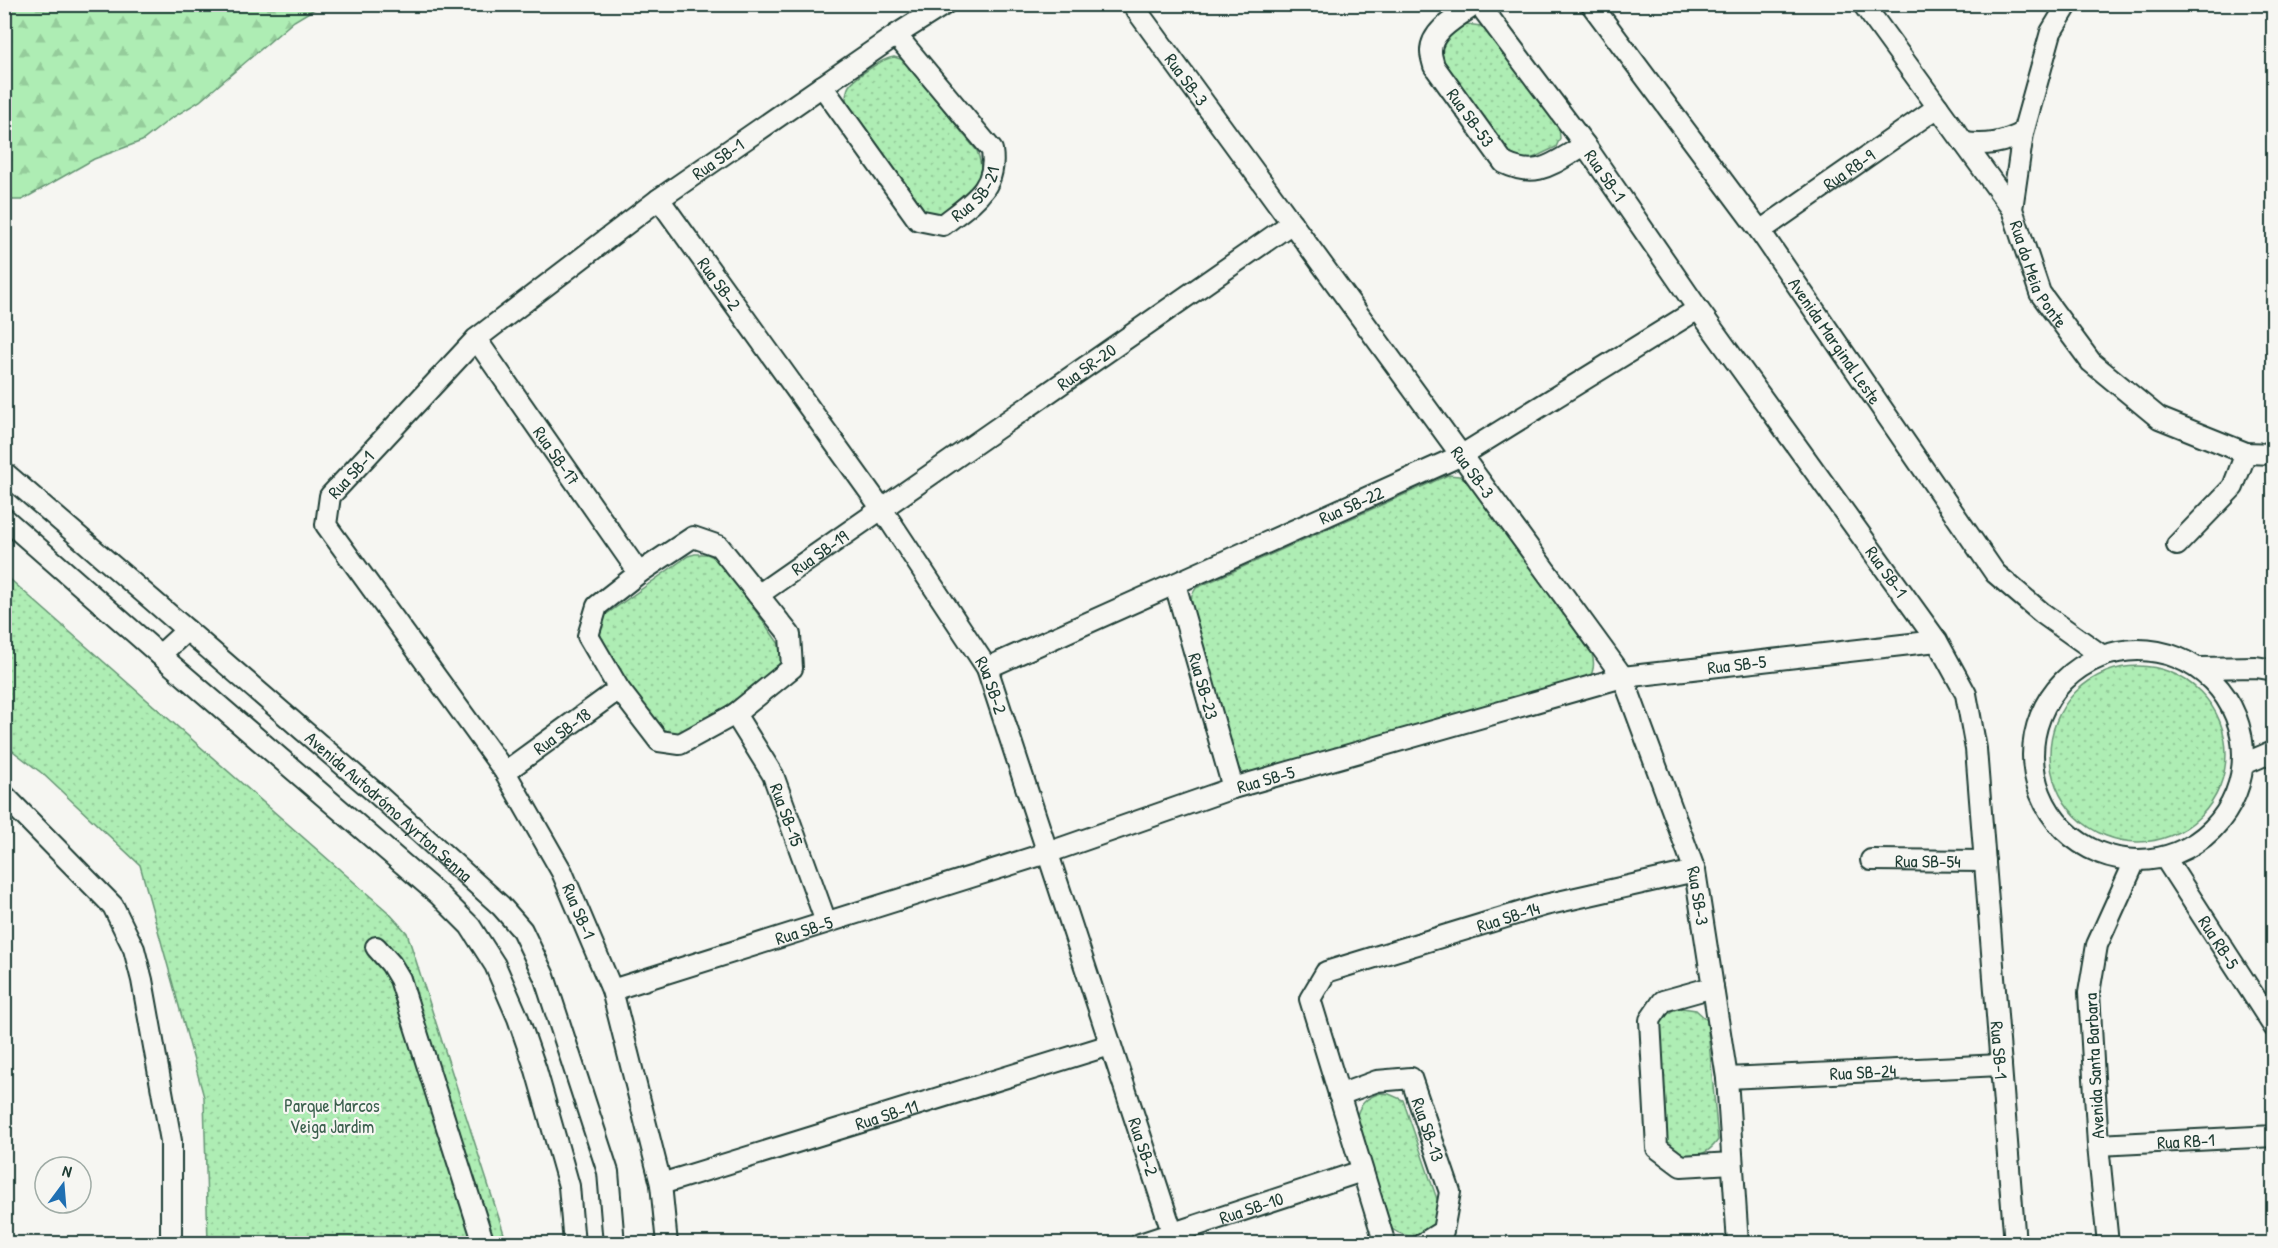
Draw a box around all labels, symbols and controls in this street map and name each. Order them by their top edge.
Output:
street label: Rua SB-3 [1159,48,1214,110]
street label: Rua SB-53 [1441,83,1501,152]
street label: Rua SB-1 [687,132,748,185]
street label: Rua RB-9 [1818,142,1880,196]
street label: Rua SB-1 [1579,144,1632,206]
street label: Rua SB-21 [945,165,1005,227]
street label: Rua do Meia Ponte [2004,217,2074,333]
street label: Rua SB-2 [692,252,748,315]
street label: Avenida Marginal Leste [1783,272,1888,409]
street label: Rua SR-20 [1052,337,1121,396]
street label: Rua SB-17 [528,421,587,490]
street label: Rua SB-3 [1446,440,1501,503]
street label: Rua SB-1 [322,444,379,504]
street label: Rua SB-22 [1315,479,1388,530]
street label: Rua SB-19 [786,523,853,581]
street label: Rua SB-1 [1860,541,1914,602]
street label: Rua SB-5 [1706,648,1768,680]
street label: Rua SB-23 [1183,650,1225,722]
street label: Rua SB-2 [970,651,1014,718]
street label: Rua SB-18 [528,701,596,760]
street label: Avenida Autodrómo Ayrton Senna [300,725,478,887]
street label: Rua SB-5 [1234,759,1298,799]
street label: Rua SB-15 [764,780,810,850]
street label: Rua SB-54 [1895,848,1961,873]
street label: Rua SB-3 [1682,862,1716,927]
street label: Rua SB-1 [556,880,602,942]
street label: Rua SB-14 [1474,895,1543,938]
street label: Rua SB-5 [772,909,836,950]
street label: Rua RB-5 [2193,911,2246,974]
street label: Avenida Santa Barbara [2078,992,2110,1140]
street label: Rua SB-1 [1985,1020,2014,1080]
street label: Rua SB-24 [1829,1057,1897,1086]
park label: Parque Marcos Veiga Jardim [284,1093,380,1139]
street label: Rua SB-11 [852,1093,921,1136]
street label: Rua SB-13 [1406,1094,1451,1165]
street label: Rua SB-2 [1123,1114,1165,1179]
street label: Rua RB-1 [2156,1127,2215,1154]
north arrow [33,1155,93,1215]
text: N [60,1159,75,1182]
street label: Rua SB-10 [1216,1185,1286,1230]

